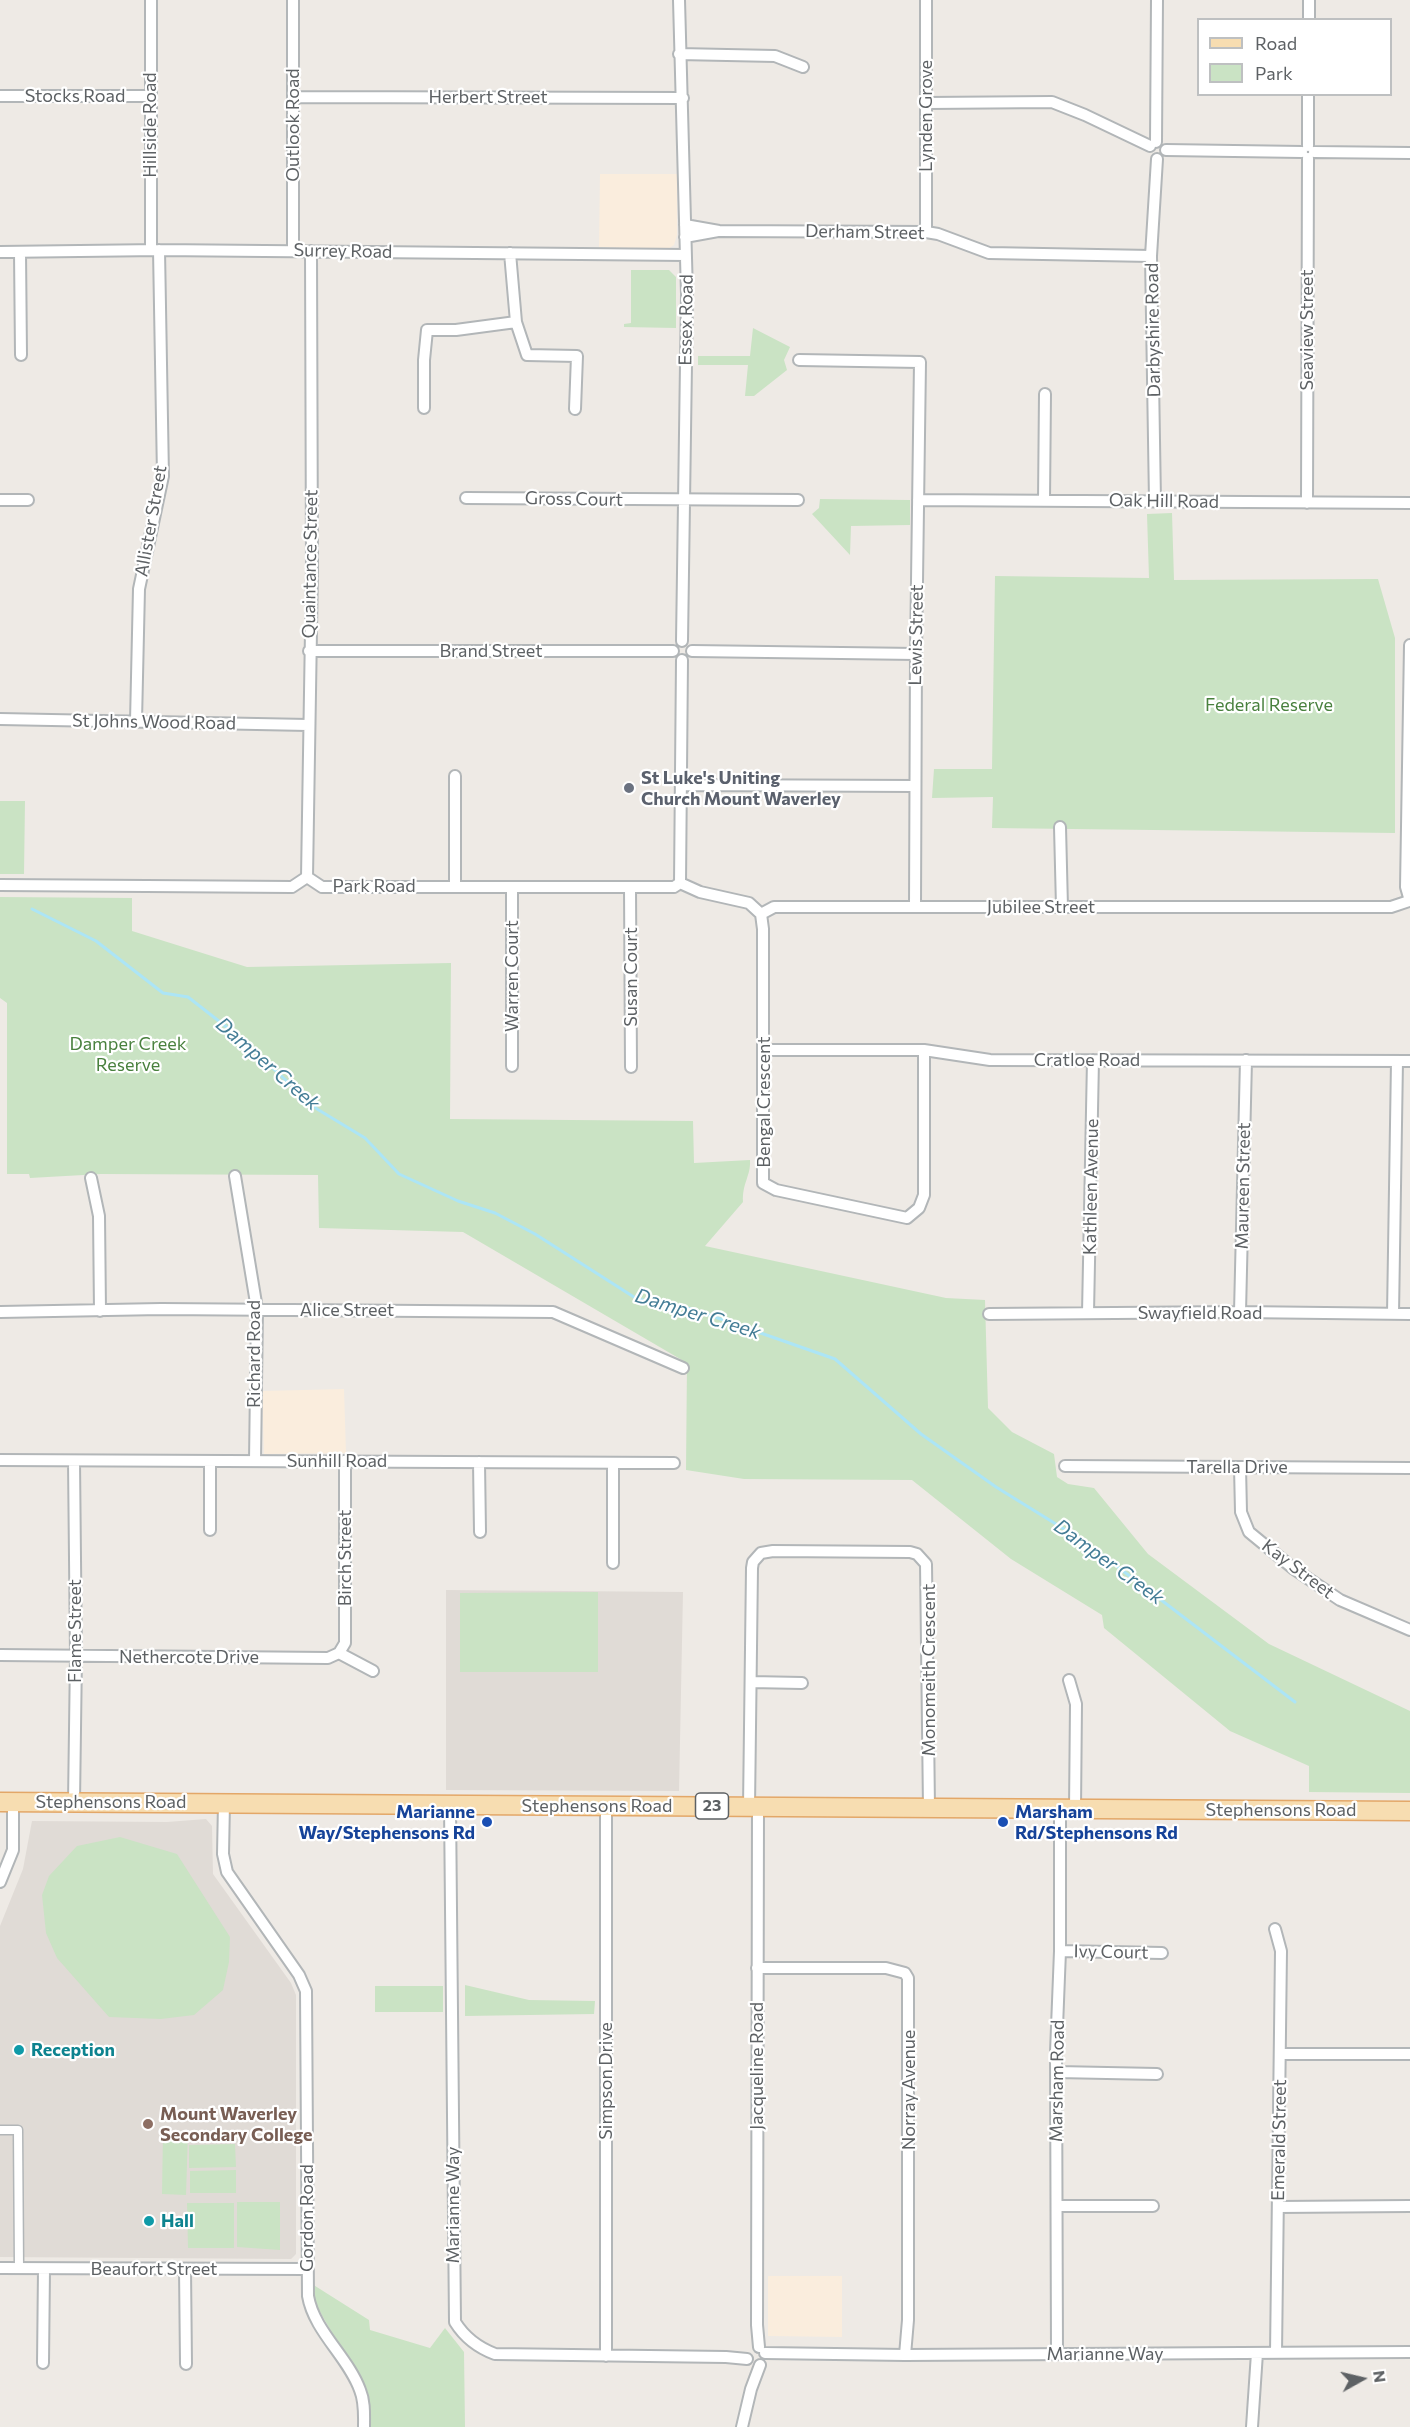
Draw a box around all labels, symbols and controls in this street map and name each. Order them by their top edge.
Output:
legend [1197,18,1392,96]
text: Road [1255,32,1297,54]
street label: Lynden Grove [915,60,937,172]
text: Park [1255,62,1293,84]
street label: Outlook Road [282,68,304,182]
street label: Hillside Road [139,72,161,178]
street label: Stocks Road [25,85,125,107]
street label: Herbert Street [428,86,548,108]
street label: Derham Street [805,220,925,244]
street label: Surrey Road [293,239,393,263]
street label: Darbyshire Road [1141,263,1165,397]
street label: Seaview Street [1296,269,1318,391]
street label: Essex Road [674,274,698,366]
street label: Allister Street [131,464,171,578]
street label: Gross Court [525,487,623,511]
street label: Quaintance Street [298,489,322,639]
street label: Oak Hill Road [1109,489,1219,513]
street label: Lewis Street [904,584,928,686]
street label: Brand Street [439,640,543,662]
park label: Federal Reserve [1205,694,1333,716]
street label: St Johns Wood Road [72,710,236,734]
place label: St Luke's Uniting Church Mount Waverley [641,767,841,810]
marker: St Luke's Uniting Church Mount Waverley [622,781,636,795]
street label: Park Road [332,875,416,897]
street label: Jubilee Street [987,896,1095,918]
street label: Warren Court [501,920,523,1032]
street label: Susan Court [620,927,642,1027]
water label: Damper Creek [211,1012,325,1116]
park label: Damper Creek Reserve [69,1033,187,1076]
street label: Bengal Crescent [753,1036,775,1168]
street label: Cratloe Road [1034,1049,1140,1071]
street label: Kathleen Avenue [1079,1119,1103,1255]
street label: Maureen Street [1231,1122,1255,1250]
water label: Damper Creek [632,1284,764,1344]
street label: Alice Street [300,1299,394,1321]
street label: Richard Road [243,1300,265,1408]
street label: Swayfield Road [1138,1302,1262,1324]
street label: Sunhill Road [287,1450,387,1472]
street label: Tarella Drive [1186,1456,1288,1478]
street label: Birch Street [334,1510,356,1606]
water label: Damper Creek [1049,1514,1169,1610]
street label: Kay Street [1258,1535,1338,1603]
street label: Flame Street [64,1579,86,1683]
street label: Monomeith Crescent [918,1584,940,1756]
street label: Nethercote Drive [119,1646,259,1668]
street label: Stephensons Road [36,1791,186,1813]
road number: 23 [696,1793,728,1819]
street label: Stephensons Road [522,1795,672,1817]
street label: Stephensons Road [1206,1799,1356,1821]
place label: Marianne Way/Stephensons Rd [298,1801,475,1844]
place label: Marsham Rd/Stephensons Rd [1015,1801,1178,1844]
marker: Marianne Way/Stephensons Rd [480,1815,494,1829]
marker: Marsham Rd/Stephensons Rd [996,1815,1010,1829]
street label: Ivy Court [1073,1941,1149,1963]
street label: Jacqueline Road [746,2002,768,2130]
street label: Marsham Road [1045,2020,1069,2142]
street label: Simpson Drive [595,2022,617,2140]
street label: Norray Avenue [898,2030,920,2150]
place label: Reception [31,2039,115,2061]
marker: Reception [12,2043,26,2057]
street label: Emerald Street [1267,2079,1291,2201]
place label: Mount Waverley Secondary College [160,2103,312,2146]
marker: Mount Waverley Secondary College [141,2117,155,2131]
street label: Marianne Way [442,2146,464,2264]
street label: Gordon Road [296,2164,318,2272]
place label: Hall [161,2210,194,2232]
marker: Hall [142,2214,156,2228]
street label: Beaufort Street [91,2258,217,2280]
street label: Marianne Way [1046,2343,1164,2365]
north arrow [1332,2349,1392,2409]
text: N [1370,2369,1391,2384]

